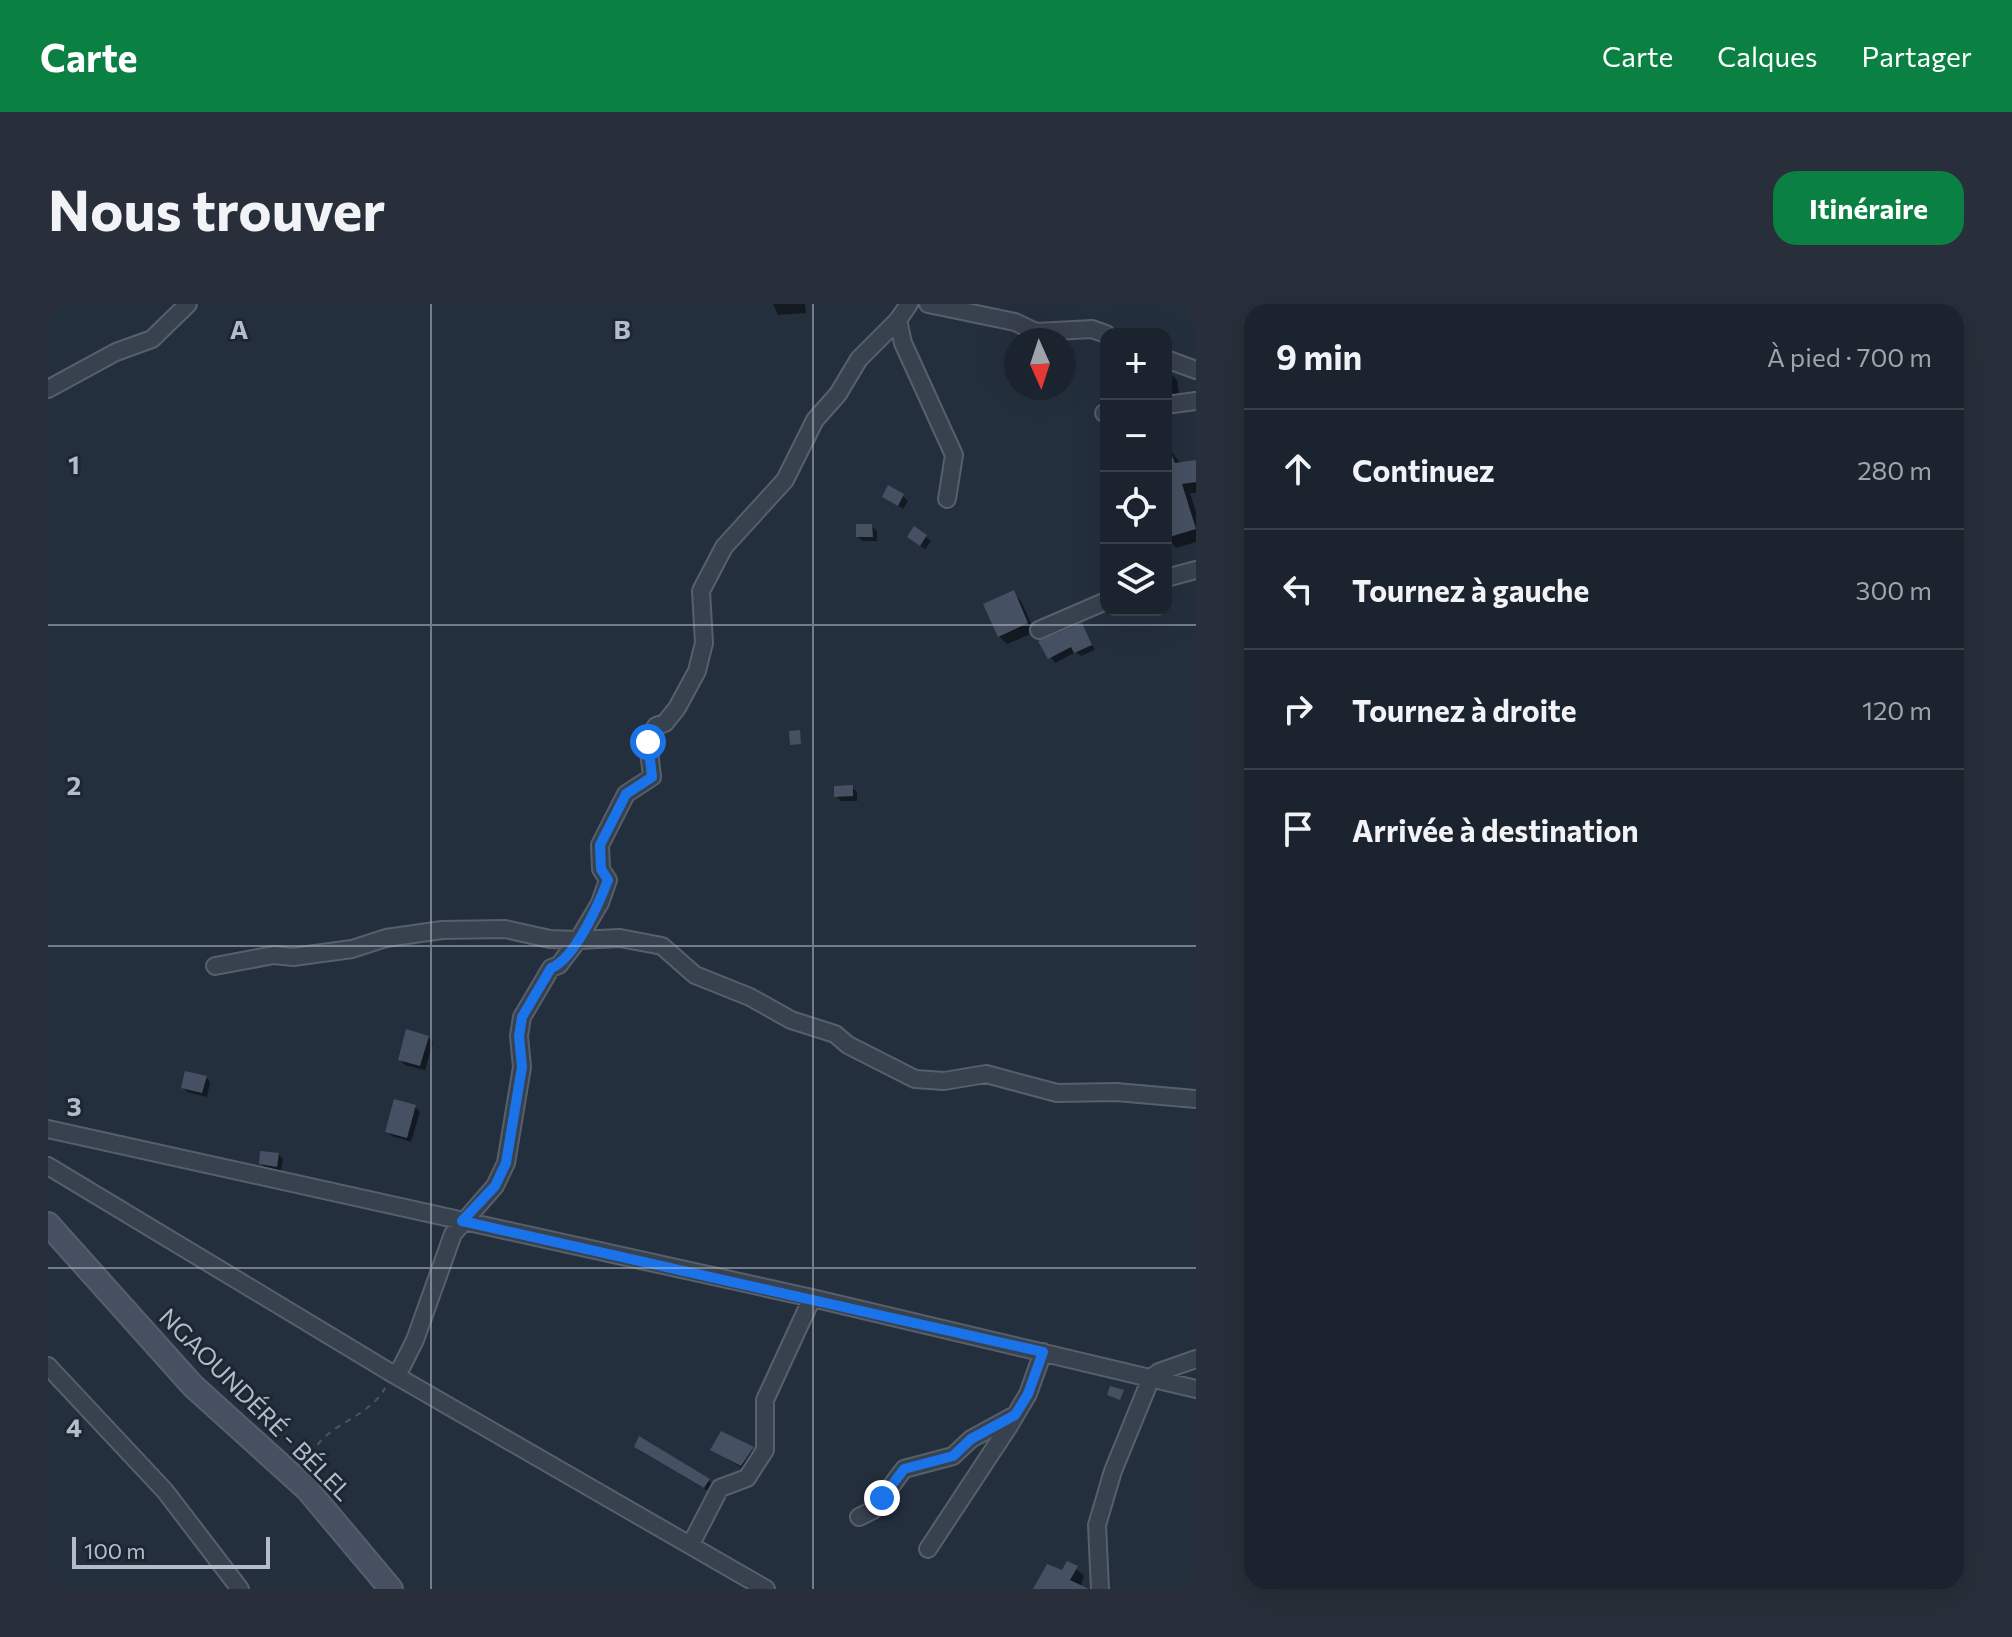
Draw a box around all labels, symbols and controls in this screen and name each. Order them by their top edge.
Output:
text: Carte [40,33,138,80]
text: Carte [1602,39,1673,73]
text: Calques [1717,39,1818,73]
text: Partager [1862,39,1972,73]
button: Itinéraire [1773,171,1964,245]
text: Nous trouver [48,174,385,243]
text: A [230,313,249,344]
text: B [613,313,631,344]
north arrow [1004,328,1076,400]
map controls [1100,328,1172,616]
button: + [1100,328,1172,400]
text: 9 min [1276,335,1362,377]
text: À pied · 700 m [1767,341,1932,372]
button: − [1100,400,1172,472]
icon: ahead [1276,447,1320,491]
text: 1 [68,448,80,479]
text: Continuez [1352,451,1495,488]
text: 280 m [1857,454,1932,485]
button: locate [1100,472,1172,544]
button: layers [1100,544,1172,616]
icon: left [1276,567,1320,611]
text: Tournez à gauche [1352,571,1589,608]
text: 300 m [1856,574,1932,605]
icon: right [1276,687,1320,731]
text: Tournez à droite [1352,691,1576,728]
text: 120 m [1862,694,1932,725]
route start [630,724,666,760]
text: 2 [67,769,81,800]
icon: arrive [1276,807,1320,851]
text: Arrivée à destination [1352,811,1639,848]
text: 3 [66,1090,82,1121]
street label: NGAOUNDÉRÉ - BÉLEL [154,1302,358,1506]
text: 4 [66,1411,82,1442]
route end [864,1480,900,1516]
scale bar [72,1533,270,1569]
text: 100 m [84,1537,146,1564]

